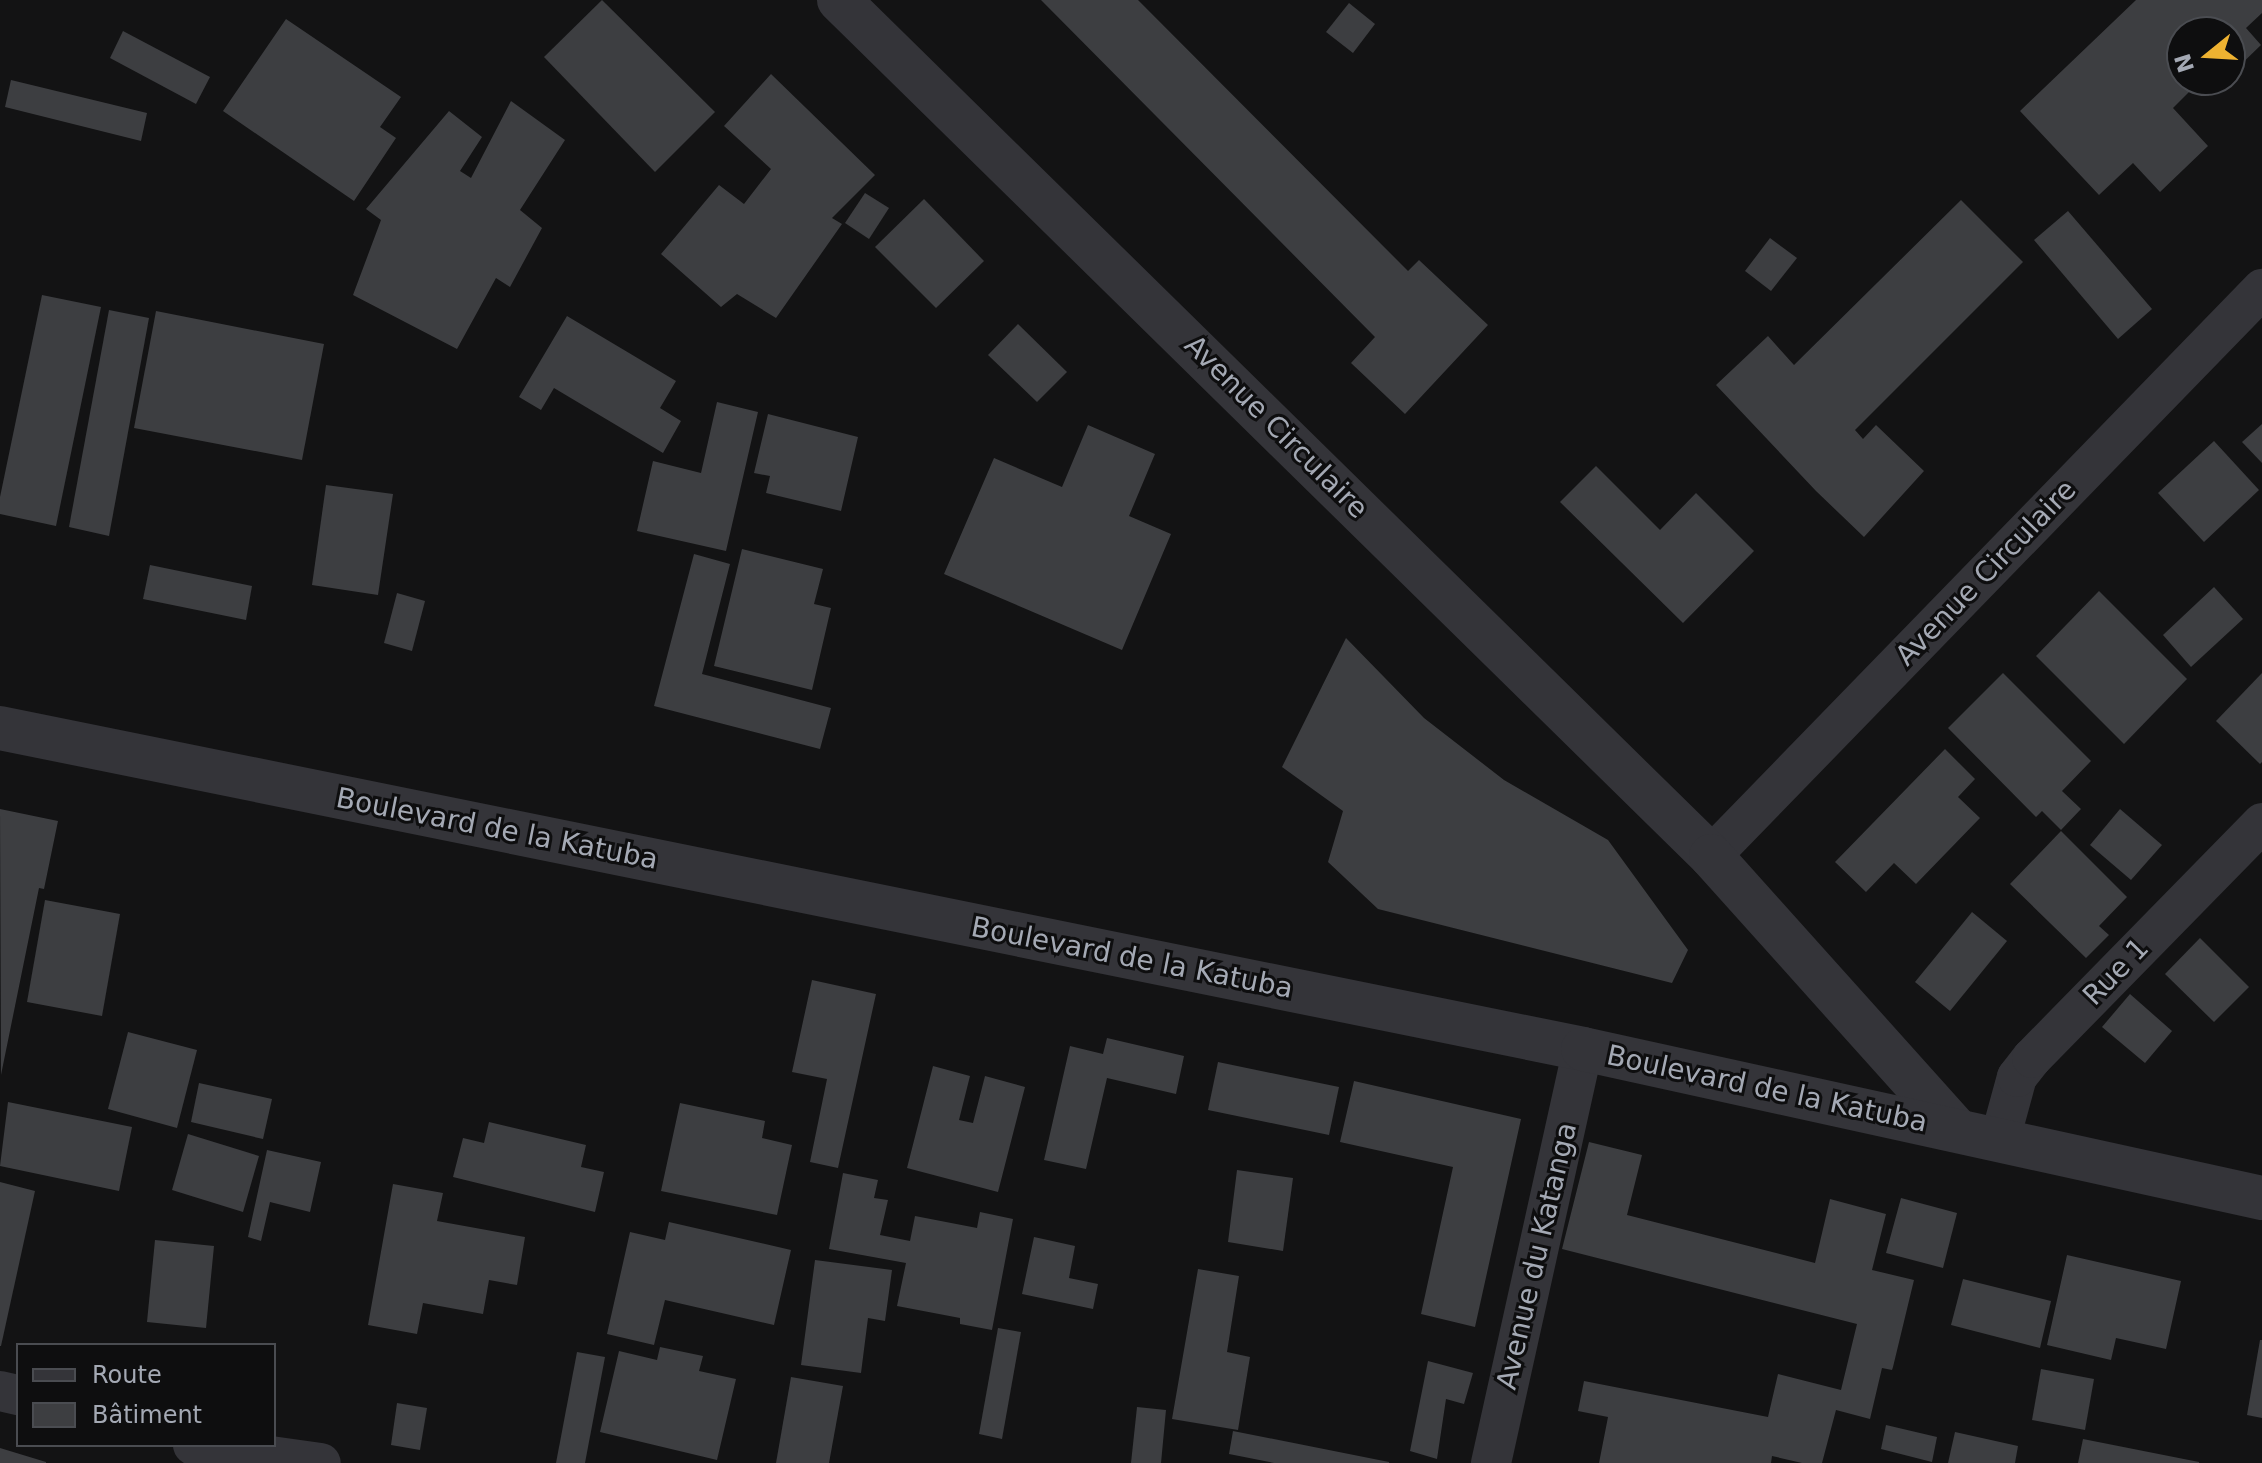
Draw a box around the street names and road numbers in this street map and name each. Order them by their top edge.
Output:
street label: Avenue Circulaire [1177,328,1375,526]
street label: Avenue Circulaire [1889,473,2083,673]
street label: Boulevard de la Katuba [333,781,661,877]
street label: Boulevard de la Katuba [968,910,1296,1006]
street label: Rue 1 [2076,932,2156,1012]
street label: Boulevard de la Katuba [1604,1039,1930,1139]
street label: Avenue du Katanga [1490,1119,1584,1393]

